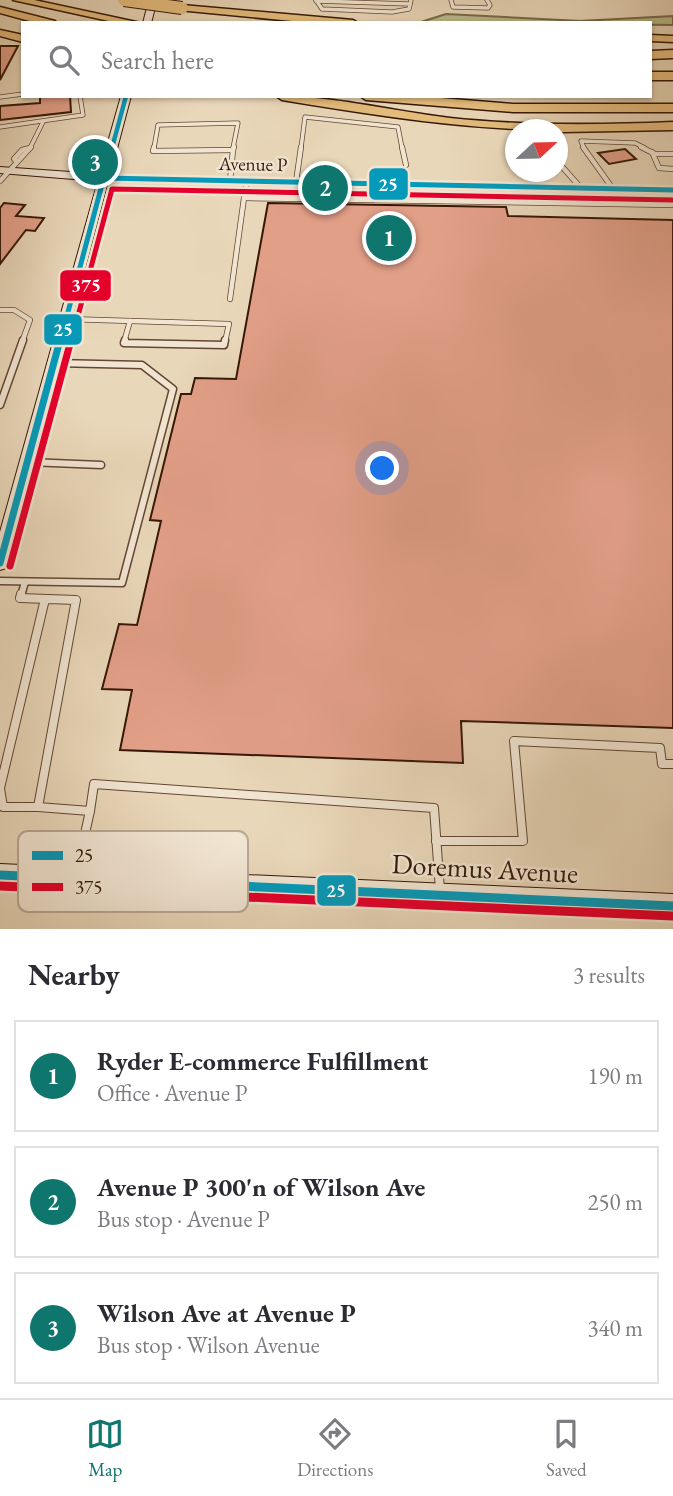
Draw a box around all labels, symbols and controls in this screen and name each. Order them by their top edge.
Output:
search box [21,21,652,98]
icon: search [45,41,83,79]
text: Search here [101,43,214,77]
north arrow [505,119,568,182]
pin: 3 [72,136,118,188]
street label: Avenue P [217,151,288,177]
pin: 2 [302,162,348,214]
line badge: 25 [368,167,409,201]
text: 25 [378,172,398,197]
pin: 1 [366,212,412,264]
line badge: 375 [59,269,112,302]
text: 375 [71,273,101,298]
line badge: 25 [43,313,83,346]
text: 25 [53,317,73,342]
your location [365,451,399,485]
legend [18,831,248,912]
text: 25 [75,843,93,868]
street label: Doremus Avenue [391,845,579,891]
line badge: 25 [316,874,357,907]
text: 375 [75,875,102,900]
text: 25 [326,878,346,903]
text: Nearby [28,955,120,994]
text: 3 results [573,960,645,990]
text: Ryder E-commerce Fulfillment [97,1044,428,1078]
text: 1 [47,1061,59,1091]
text: 190 m [587,1061,643,1091]
text: Office · Avenue P [97,1078,247,1108]
text: Avenue P 300'n of Wilson Ave [97,1170,425,1204]
text: 2 [47,1187,59,1217]
text: 250 m [587,1187,643,1217]
text: Bus stop · Avenue P [97,1204,270,1234]
text: Wilson Ave at Avenue P [97,1296,356,1330]
text: 3 [47,1313,59,1343]
text: 340 m [587,1313,643,1343]
text: Bus stop · Wilson Avenue [97,1330,320,1360]
tab: Map [86,1415,124,1482]
tab: Directions [297,1415,373,1482]
tab: Saved [546,1415,587,1482]

